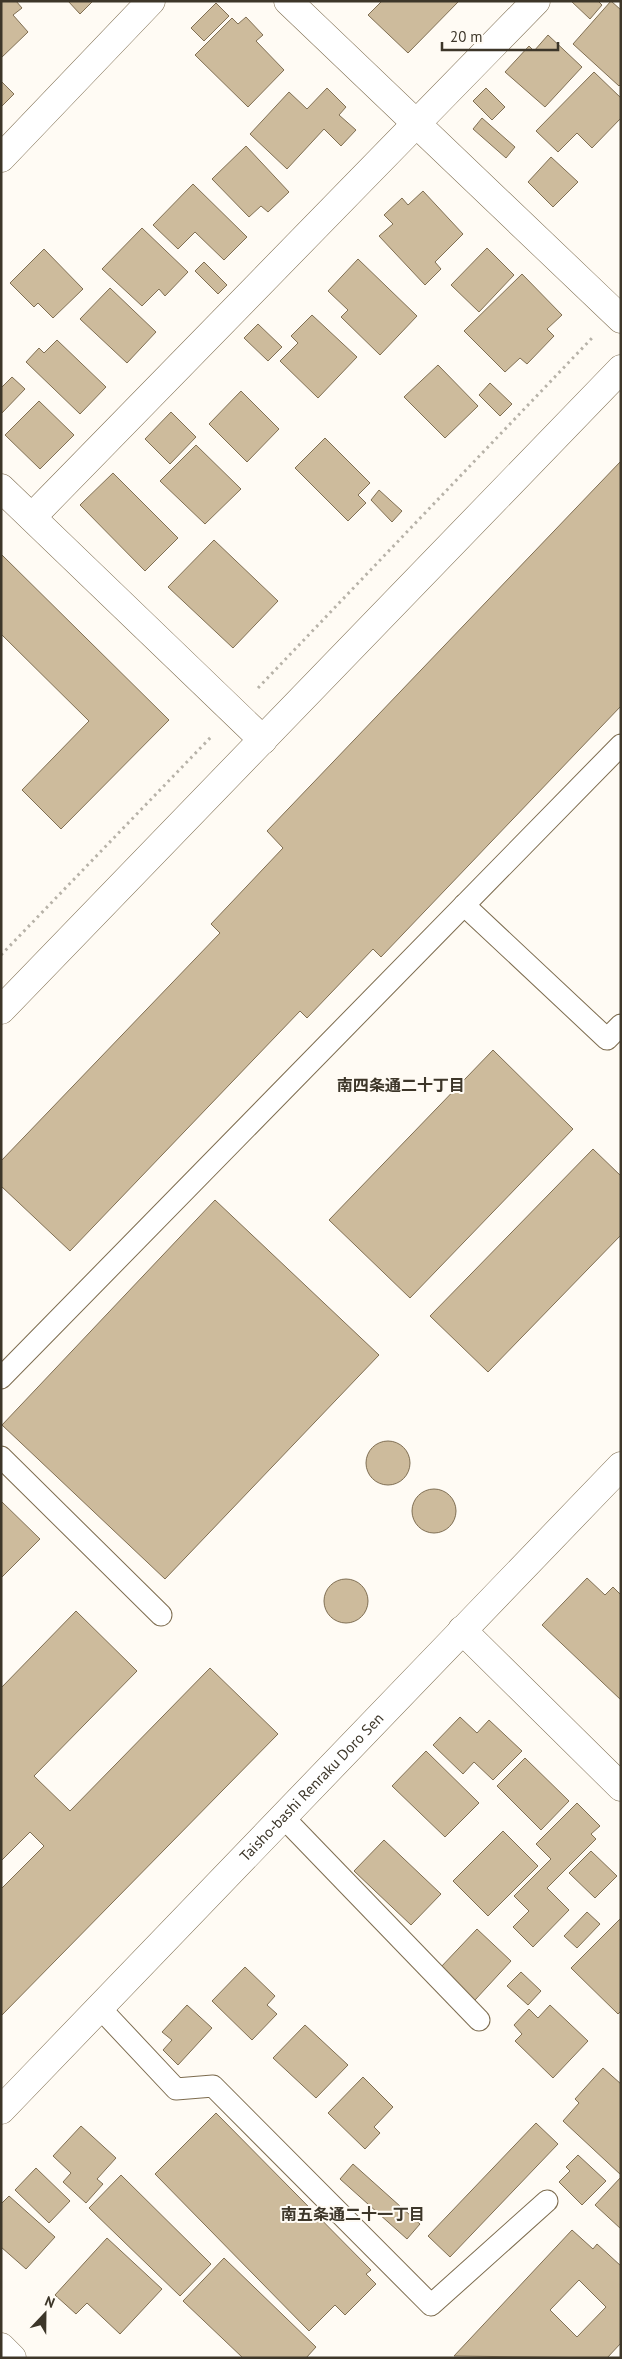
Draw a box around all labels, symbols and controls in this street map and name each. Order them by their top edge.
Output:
scale bar [442,20,558,52]
text: 20 m [450,27,483,46]
district label: 南四条通二十丁目 [337,1075,465,1095]
street label: Taisho-bashi Renraku Doro Sen [235,1709,387,1865]
district label: 南五条通二十一丁目 [281,2204,425,2224]
north arrow [20,2289,70,2339]
text: N [42,2292,58,2312]

